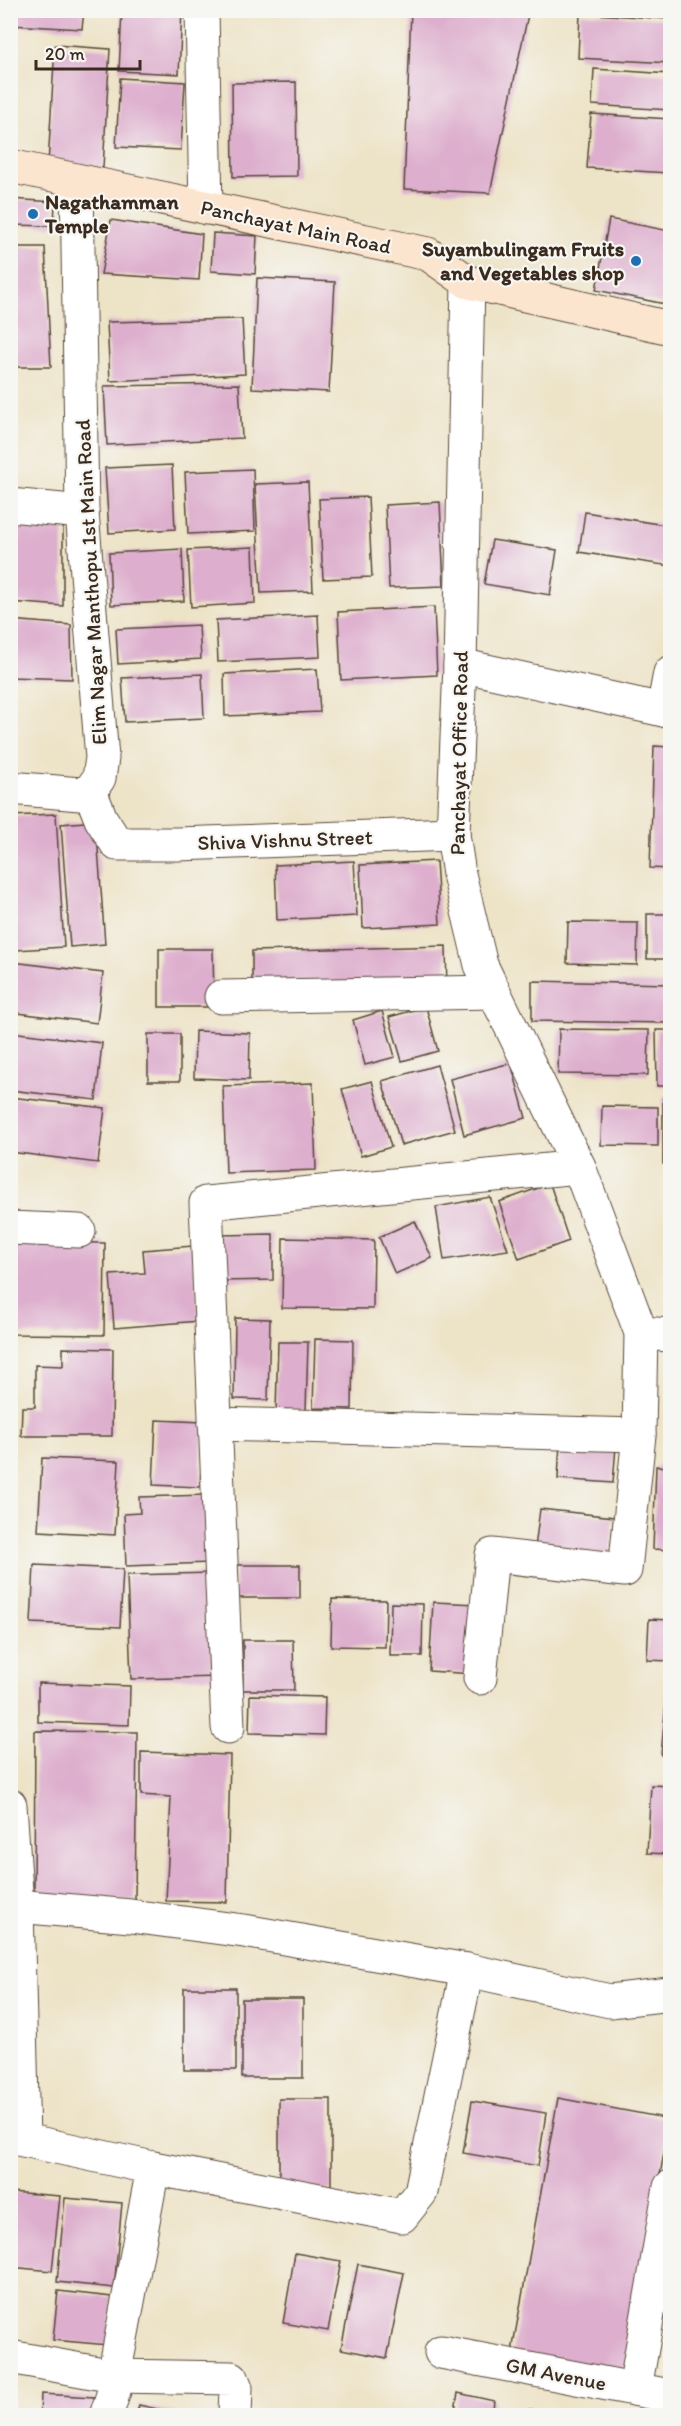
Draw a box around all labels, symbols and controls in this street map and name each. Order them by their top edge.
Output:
scale bar [36,33,140,71]
text: 20 m [45,43,85,65]
place label: Nagathamman Temple [44,189,179,239]
street label: Panchayat Main Road [199,194,394,259]
marker: Nagathamman Temple [26,207,40,221]
place label: Suyambulingam Fruits and Vegetables shop [422,236,624,286]
marker: Suyambulingam Fruits and Vegetables shop [629,254,643,268]
street label: Elim Nagar Manthopu 1st Main Road [69,418,112,746]
street label: Panchayat Office Road [444,650,473,856]
street label: Shiva Vishnu Street [197,824,373,855]
street label: GM Avenue [504,2352,608,2395]

